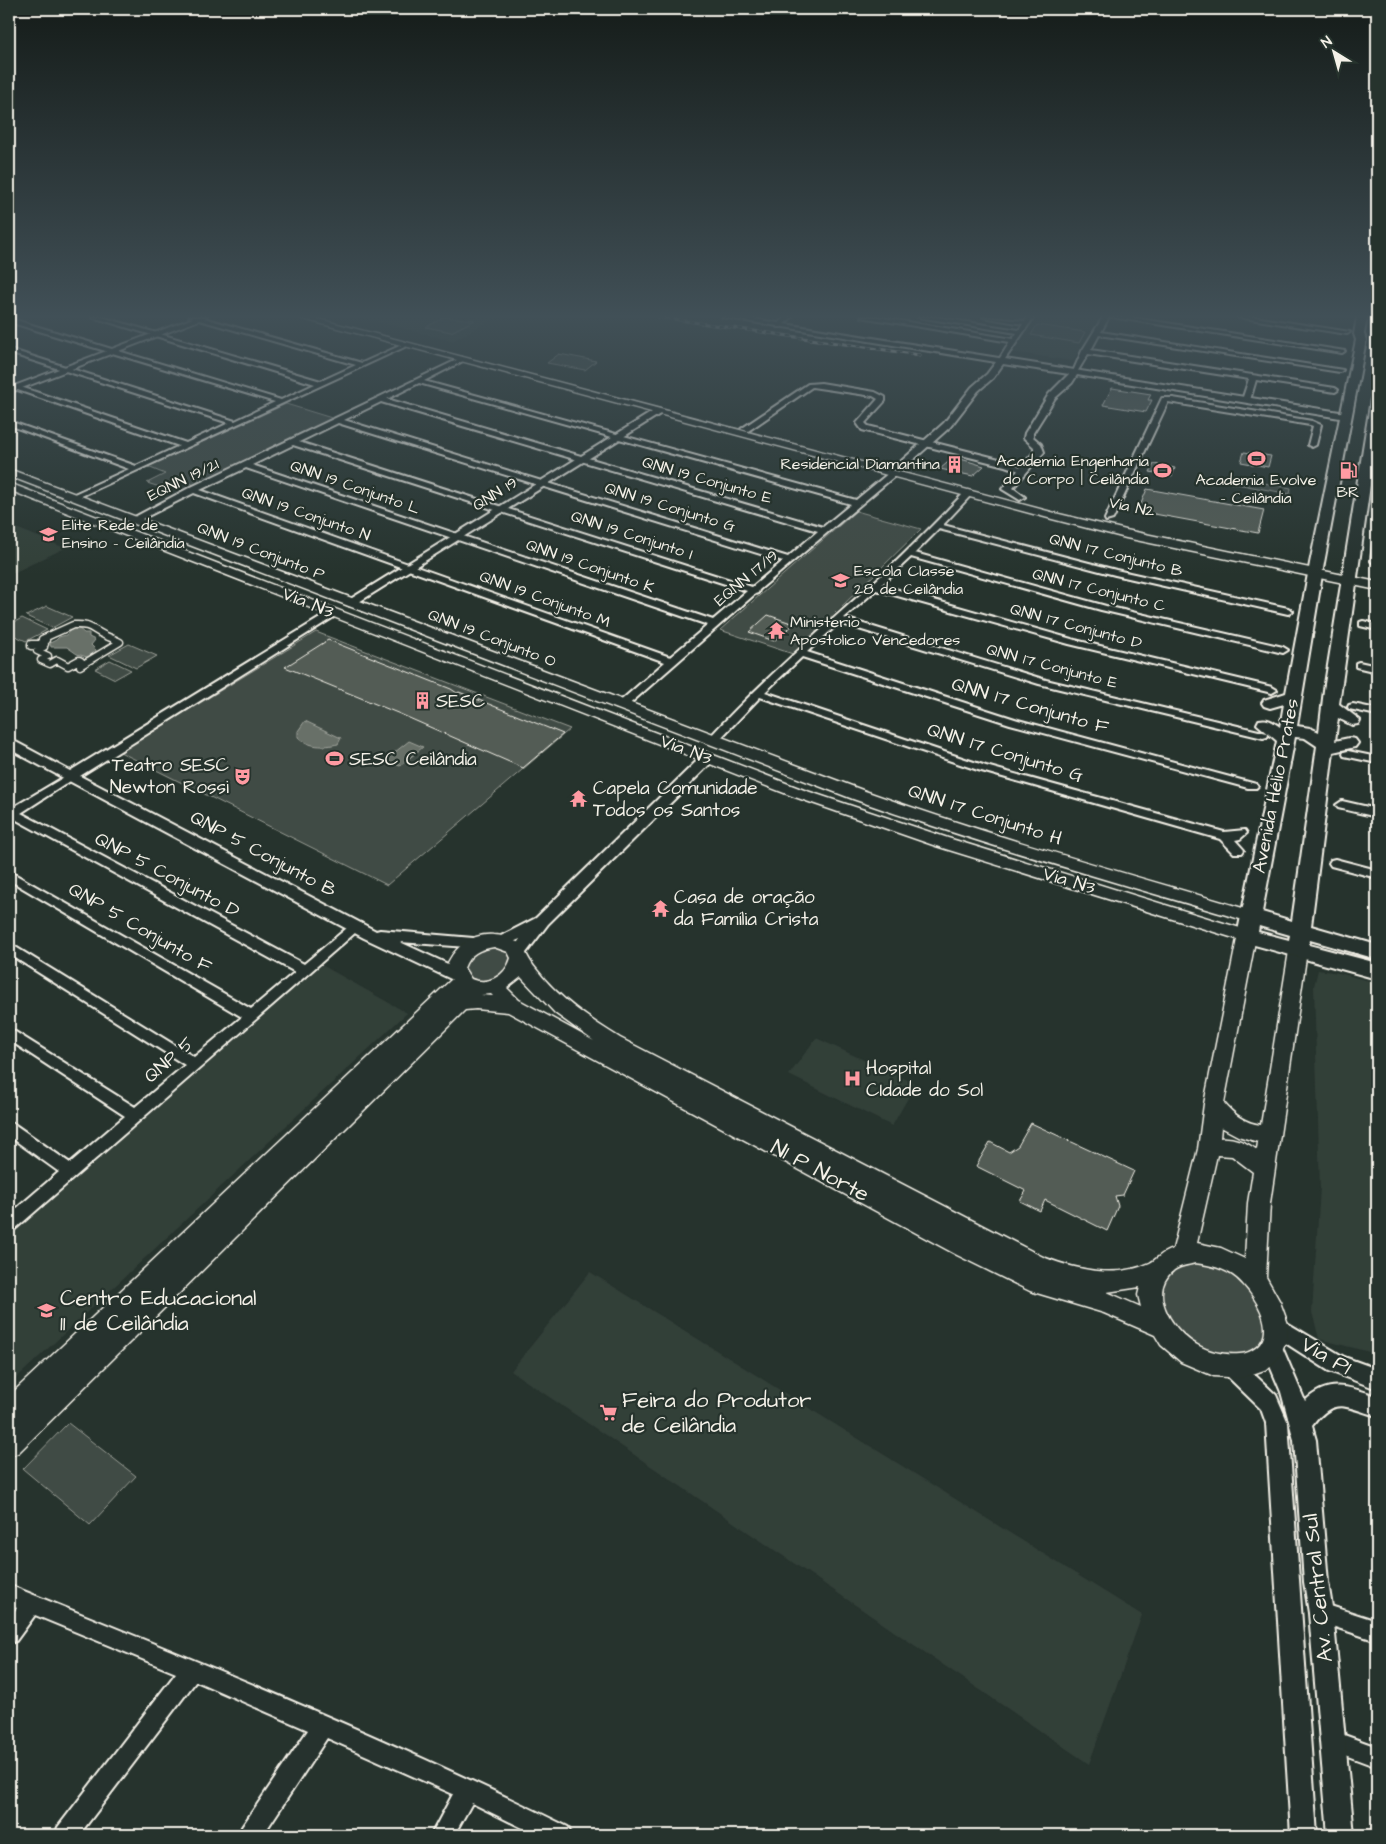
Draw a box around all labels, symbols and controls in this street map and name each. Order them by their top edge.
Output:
north arrow [1308,28,1358,78]
text: N [1317,32,1336,53]
sports icon: Academia Evolve - Ceilândia [1246,449,1266,469]
place label: Academia Engenharia do Corpo | Ceilândia [996,450,1149,490]
street label: QNN 19 Conjunto E [640,451,775,509]
street label: EQNN 19/21 [144,453,222,507]
place label: Residencial Diamantina [780,453,940,475]
building icon: Residencial Diamantina [944,454,964,474]
street label: QNN 19 Conjunto L [287,455,423,519]
sports icon: Academia Engenharia do Corpo | Ceilândia [1153,460,1173,480]
fuel station icon: BR [1338,460,1358,480]
place label: Academia Evolve - Ceilândia [1195,469,1317,509]
street label: QNN 19 [468,472,522,516]
street label: QNN 19 Conjunto G [602,477,738,537]
place label: BR [1337,481,1359,503]
street label: QNN 19 Conjunto N [239,482,373,546]
street label: Via N2 [1107,491,1157,523]
street label: QNN 19 Conjunto I [568,505,696,565]
place label: Elite Rede de Ensino - Ceilândia [62,514,185,554]
street label: QNN 19 Conjunto P [194,517,328,585]
school or university icon: Elite Rede de Ensino - Ceilândia [38,524,58,544]
street label: QNN 17 Conjunto B [1047,528,1186,582]
street label: QNN 19 Conjunto K [523,534,657,598]
street label: EQNN 17/19 [709,545,783,611]
place label: Escola Classe 28 de Ceilândia [854,560,963,600]
street label: QNN 17 Conjunto C [1030,563,1168,617]
street label: QNN 19 Conjunto M [476,565,614,633]
school or university icon: Escola Classe 28 de Ceilândia [830,570,850,590]
street label: Via N3 [278,580,338,626]
street label: QNN 17 Conjunto D [1008,598,1144,654]
street label: QNN 19 Conjunto O [425,603,559,673]
place label: Ministerio Apostolico Vencedores [790,611,960,651]
temple icon: Ministerio Apostolico Vencedores [766,621,786,641]
street label: QNN 17 Conjunto E [984,638,1120,694]
street label: QNN 17 Conjunto F [948,671,1112,741]
place label: SESC [436,688,486,715]
building icon: SESC [412,691,432,711]
street label: Avenida Hélio Prates [1246,696,1306,876]
street label: QNN 17 Conjunto G [924,716,1086,790]
street label: Via N3 [656,728,716,772]
place label: SESC Ceilândia [349,746,477,773]
sports icon: SESC Ceilândia [325,749,345,769]
place label: Teatro SESC Newton Rossi [110,752,230,801]
theatre icon: Teatro SESC Newton Rossi [233,766,253,786]
place label: Capela Comunidade Todos os Santos [593,775,758,824]
street label: QNN 17 Conjunto H [905,777,1065,853]
temple icon: Capela Comunidade Todos os Santos [569,789,589,809]
street label: QNP 5 Conjunto B [185,804,341,904]
street label: QNP 5 Conjunto D [90,825,244,925]
street label: Via N3 [1039,860,1099,902]
street label: QNP 5 Conjunto F [63,876,217,980]
place label: Casa de oração da Família Crista [674,884,819,933]
temple icon: Casa de oração da Família Crista [650,898,670,918]
street label: QNP 5 [138,1030,200,1089]
place label: Hospital CIdade do Sol [866,1055,983,1104]
hospital icon: Hospital CIdade do Sol [842,1069,862,1089]
street label: N1 P Norte [765,1132,875,1210]
place label: Centro Educacional 11 de Ceilândia [60,1283,257,1339]
school or university icon: Centro Educacional 11 de Ceilândia [36,1301,56,1321]
street label: Via P1 [1295,1329,1357,1383]
place label: Feira do Produtor de Ceilândia [622,1385,811,1441]
supermarket icon: Feira do Produtor de Ceilândia [598,1403,618,1423]
street label: Av. Central Sul [1295,1512,1341,1664]

